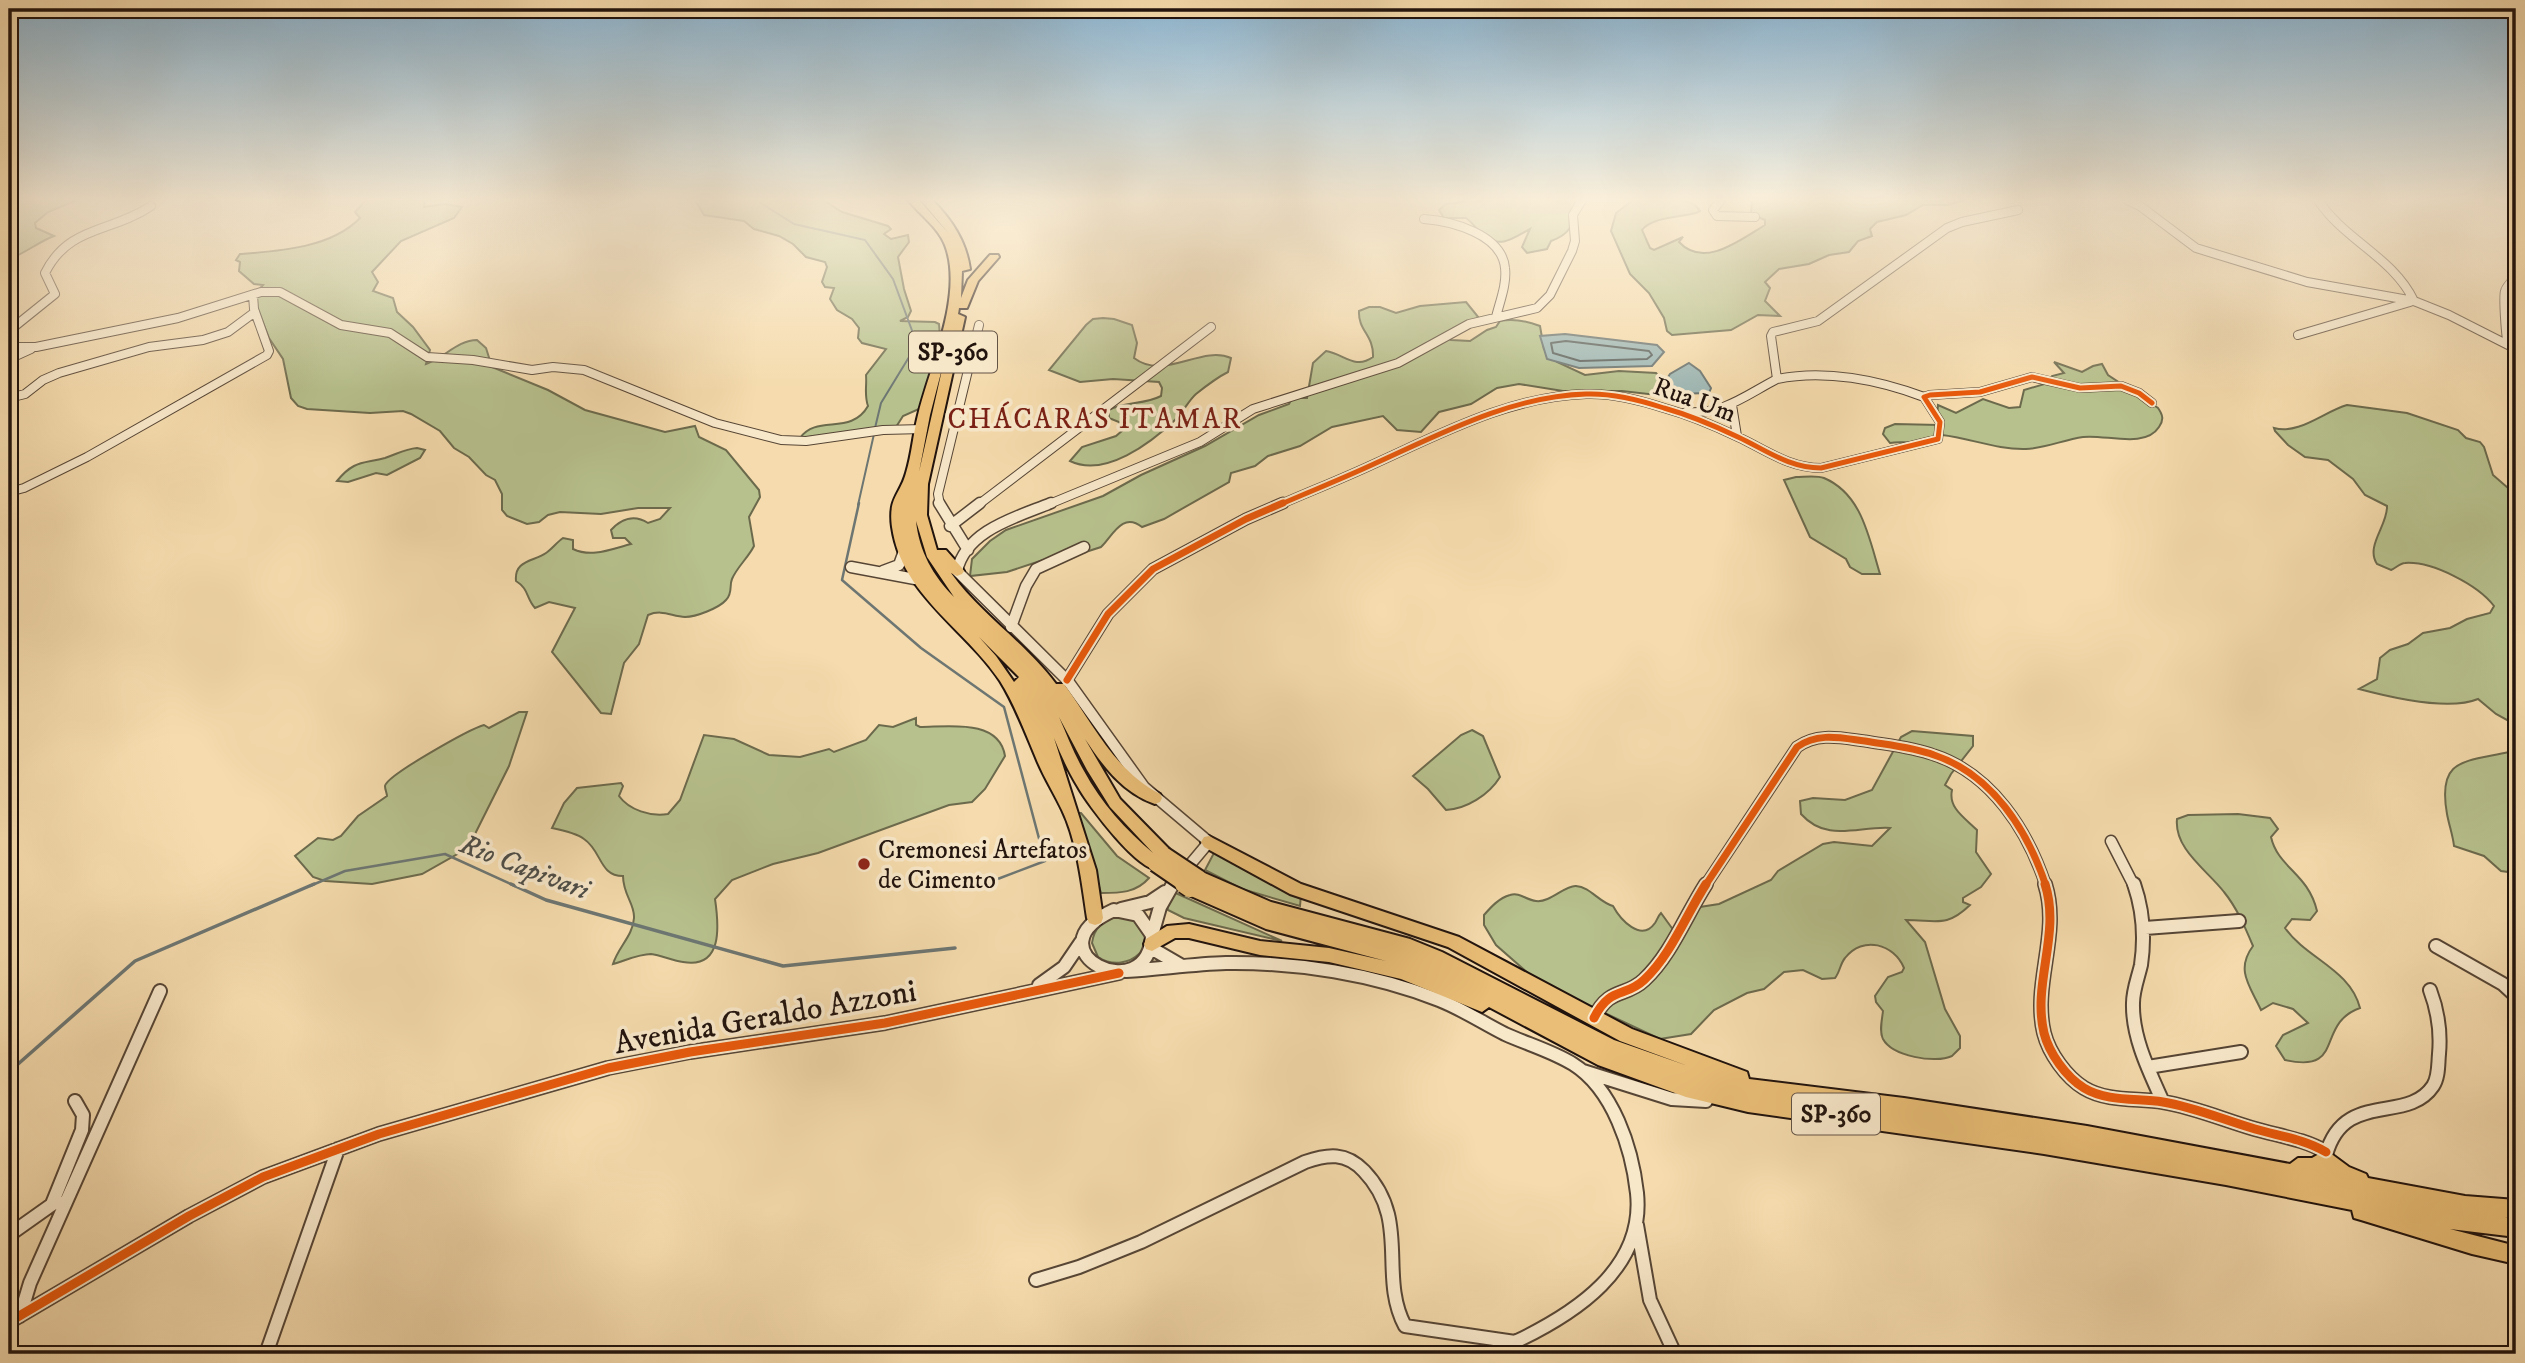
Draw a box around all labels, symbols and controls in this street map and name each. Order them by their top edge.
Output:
road number: SP-360 [909,332,997,372]
street label: Rua Um [1649,370,1740,431]
district label: CHÁCARAS ITAMAR [947,401,1243,437]
water label: Rio Capivari [454,826,595,909]
place label: Cremonesi Artefatos de Cimento [878,834,1087,897]
marker: Cremonesi Artefatos de Cimento [856,856,872,872]
street label: Avenida Geraldo Azzoni [611,972,920,1064]
road number: SP-360 [1792,1094,1880,1134]

